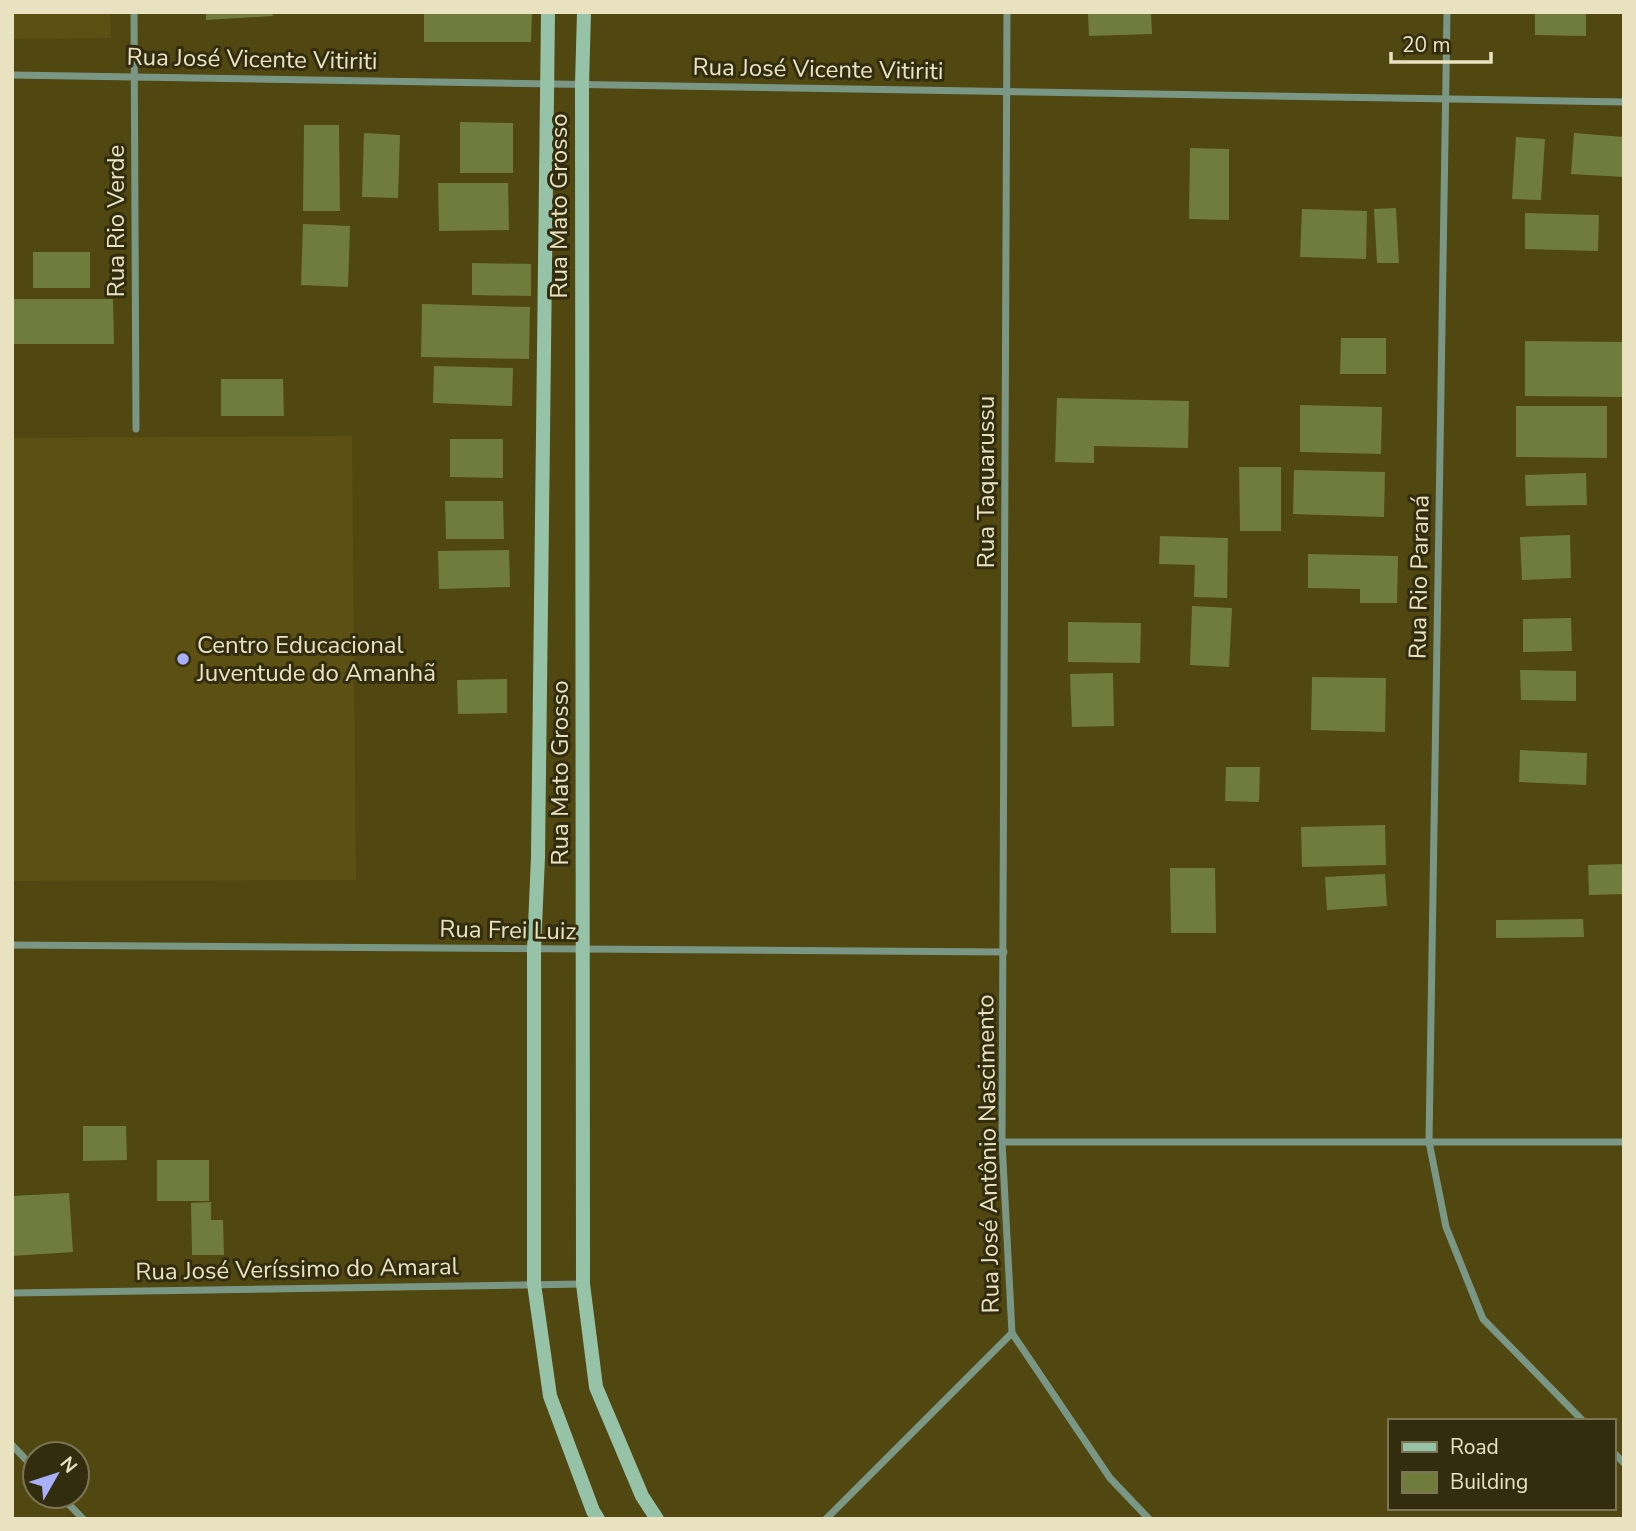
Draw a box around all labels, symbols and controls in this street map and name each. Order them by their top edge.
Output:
scale bar [1391,21,1491,65]
text: 20 m [1402,31,1451,59]
street label: Rua José Vicente Vitiriti [126,41,378,77]
street label: Rua José Vicente Vitiriti [692,51,944,87]
street label: Rua Mato Grosso [543,113,575,299]
street label: Rua Rio Verde [100,145,132,297]
street label: Rua Taquarussu [970,396,1002,568]
street label: Rua Rio Paraná [1402,495,1436,659]
place label: Centro Educacional Juventude do Amanhã [196,629,436,689]
marker: Centro Educacional Juventude do Amanhã [175,651,191,667]
street label: Rua Mato Grosso [544,680,576,866]
street label: Rua Frei Luiz [439,913,577,947]
street label: Rua José Antônio Nascimento [969,994,1007,1314]
street label: Rua José Veríssimo do Amaral [135,1250,459,1288]
legend [1388,1419,1615,1510]
text: Road [1450,1433,1499,1461]
north arrow [21,1440,91,1510]
text: N [54,1451,83,1479]
text: Building [1450,1468,1528,1496]

